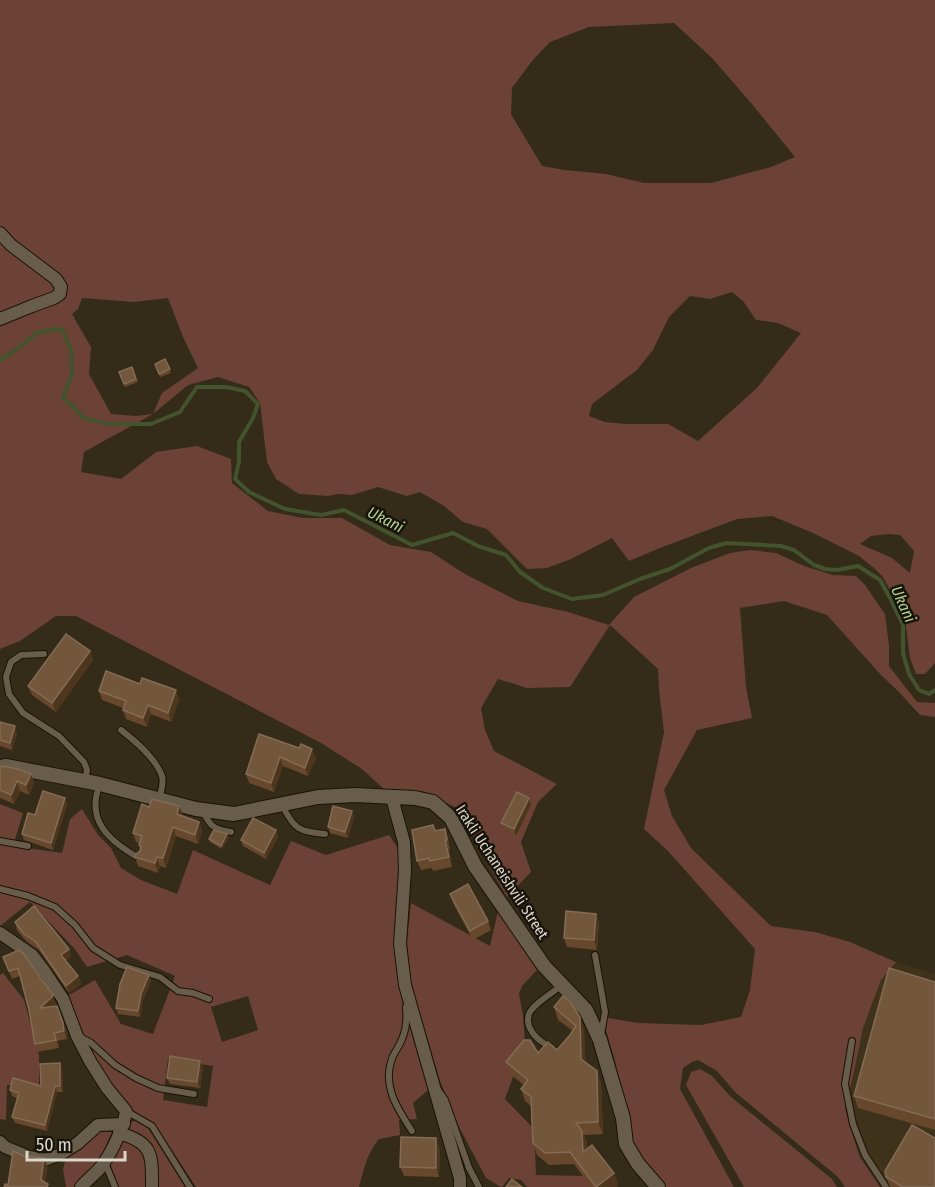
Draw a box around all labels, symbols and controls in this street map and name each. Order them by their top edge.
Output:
water label: Ukani [365,502,407,537]
water label: Ukani [887,583,920,625]
street label: Irakli Uchaneishvili Street [452,801,552,943]
scale bar [27,1124,124,1162]
text: 50 m [36,1134,72,1156]

